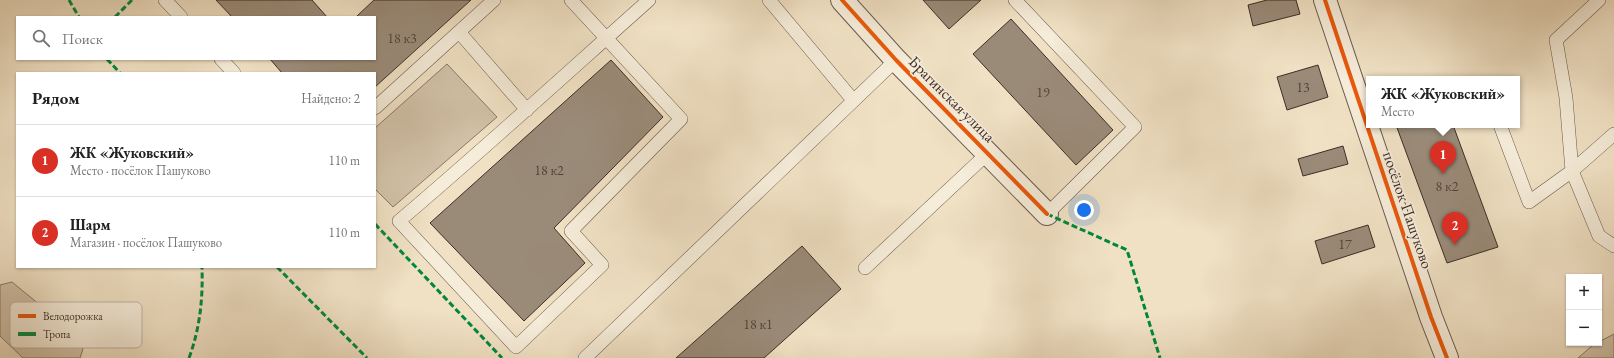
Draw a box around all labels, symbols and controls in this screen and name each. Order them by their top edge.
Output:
search box [16,16,376,60]
icon: search [30,27,52,49]
text: Поиск [62,29,103,48]
house number: 18 к3 [387,29,417,47]
street label: Брагинская улица [904,51,1000,147]
popup [1366,76,1520,128]
house number: 13 [1296,78,1310,96]
house number: 19 [1036,83,1050,101]
text: ЖК «Жуковский» [1381,84,1505,103]
text: Рядом [32,87,80,109]
text: Найдено: 2 [301,90,360,107]
text: Место [1381,103,1414,120]
pin: 1 [1430,141,1456,174]
text: ЖК «Жуковский» [70,143,194,162]
street label: посёлок Пашуково [1378,149,1438,271]
text: 1 [42,152,48,169]
text: 110 m [329,152,360,169]
house number: 18 к2 [534,161,564,179]
text: Место · посёлок Пашуково [70,162,211,179]
house number: 8 к2 [1436,177,1459,195]
your location [1074,200,1094,220]
pin: 2 [1442,212,1468,245]
text: Шарм [70,215,111,234]
text: 2 [42,224,48,241]
text: 110 m [329,224,360,241]
text: Магазин · посёлок Пашуково [70,234,222,251]
house number: 17 [1338,235,1352,253]
map controls [1566,274,1602,346]
button: + [1566,274,1602,310]
legend [10,302,142,348]
text: Велодорожка [43,309,103,323]
button: − [1566,310,1602,346]
house number: 18 к1 [743,315,773,333]
text: Тропа [43,327,71,341]

